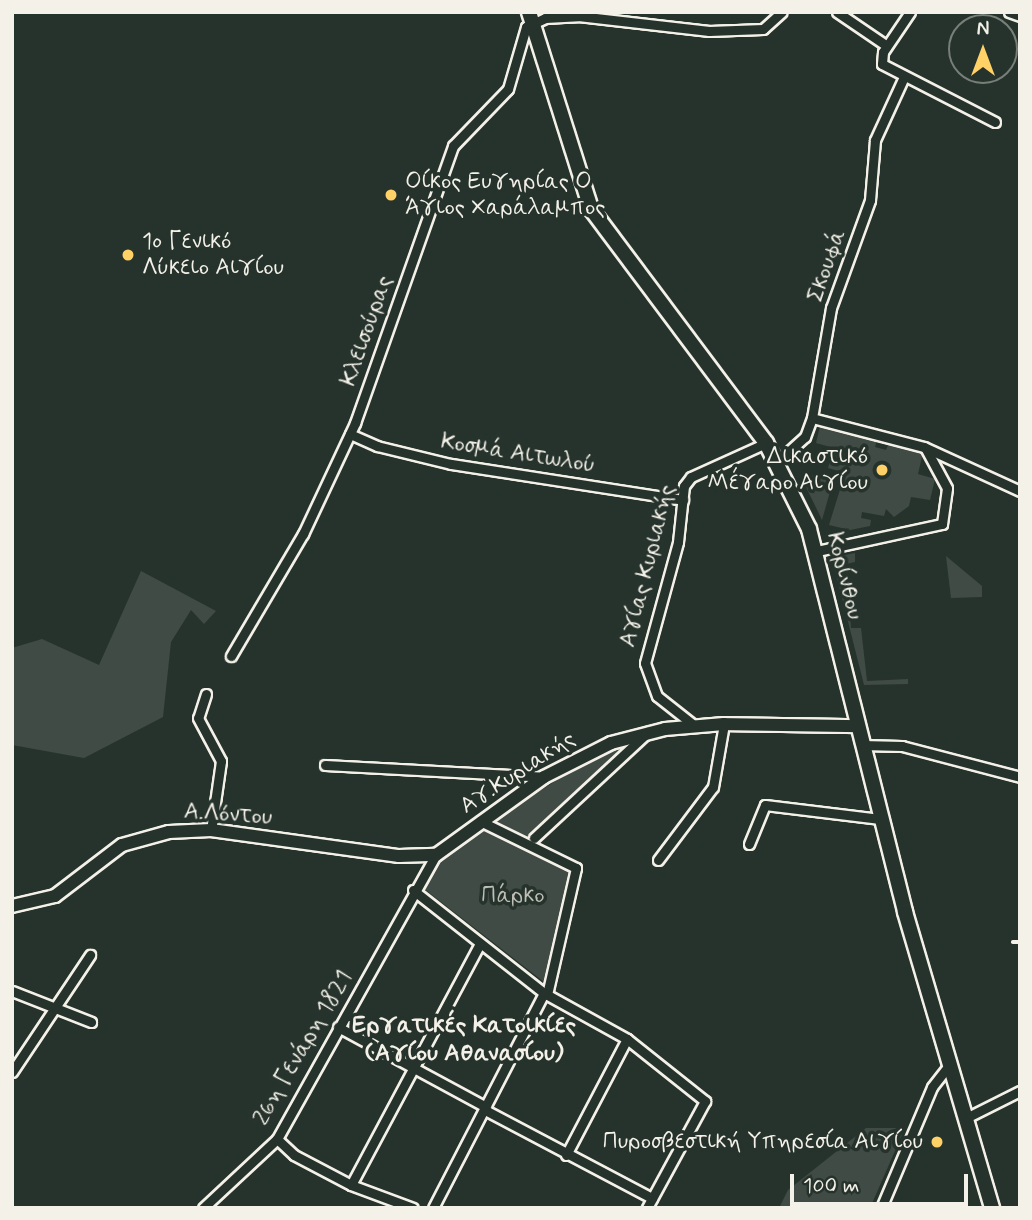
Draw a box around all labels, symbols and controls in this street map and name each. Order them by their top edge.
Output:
north arrow [948,14,1018,84]
text: N [977,17,989,42]
place label: Οίκος Ευγηρίας Ο Άγιος Χαράλαμπος [405,168,605,222]
marker: Οίκος Ευγηρίας Ο Άγιος Χαράλαμπος [383,187,399,203]
street label: Σκουφά [802,226,852,306]
place label: 1o Γενικό Λύκειο Αιγίου [142,228,284,282]
marker: 1o Γενικό Λύκειο Αιγίου [120,247,136,263]
street label: Κλεισούρας [335,272,399,390]
street label: Κοσμά Αιτωλού [439,428,597,480]
place label: Δικαστικό Μέγαρο Αιγίου [708,443,868,497]
marker: Δικαστικό Μέγαρο Αιγίου [874,462,890,478]
street label: Αγίας Κυριακής [614,482,682,650]
street label: Κορίνθου [820,529,868,623]
street label: Αγ.Κυριακής [455,726,581,820]
street label: Α.Λόντου [183,798,273,832]
park label: Πάρκο [481,882,545,910]
street label: 26η Γενάρη 1821 [248,966,358,1130]
district label: Εργατικές Κατοικίες (Αγίου Αθανασίου) [352,1012,576,1068]
place label: Πυροσβεστική Υπηρεσία Αιγίου [603,1128,923,1156]
marker: Πυροσβεστική Υπηρεσία Αιγίου [929,1134,945,1150]
scale bar [794,1160,972,1204]
text: 100 m [803,1172,859,1200]

